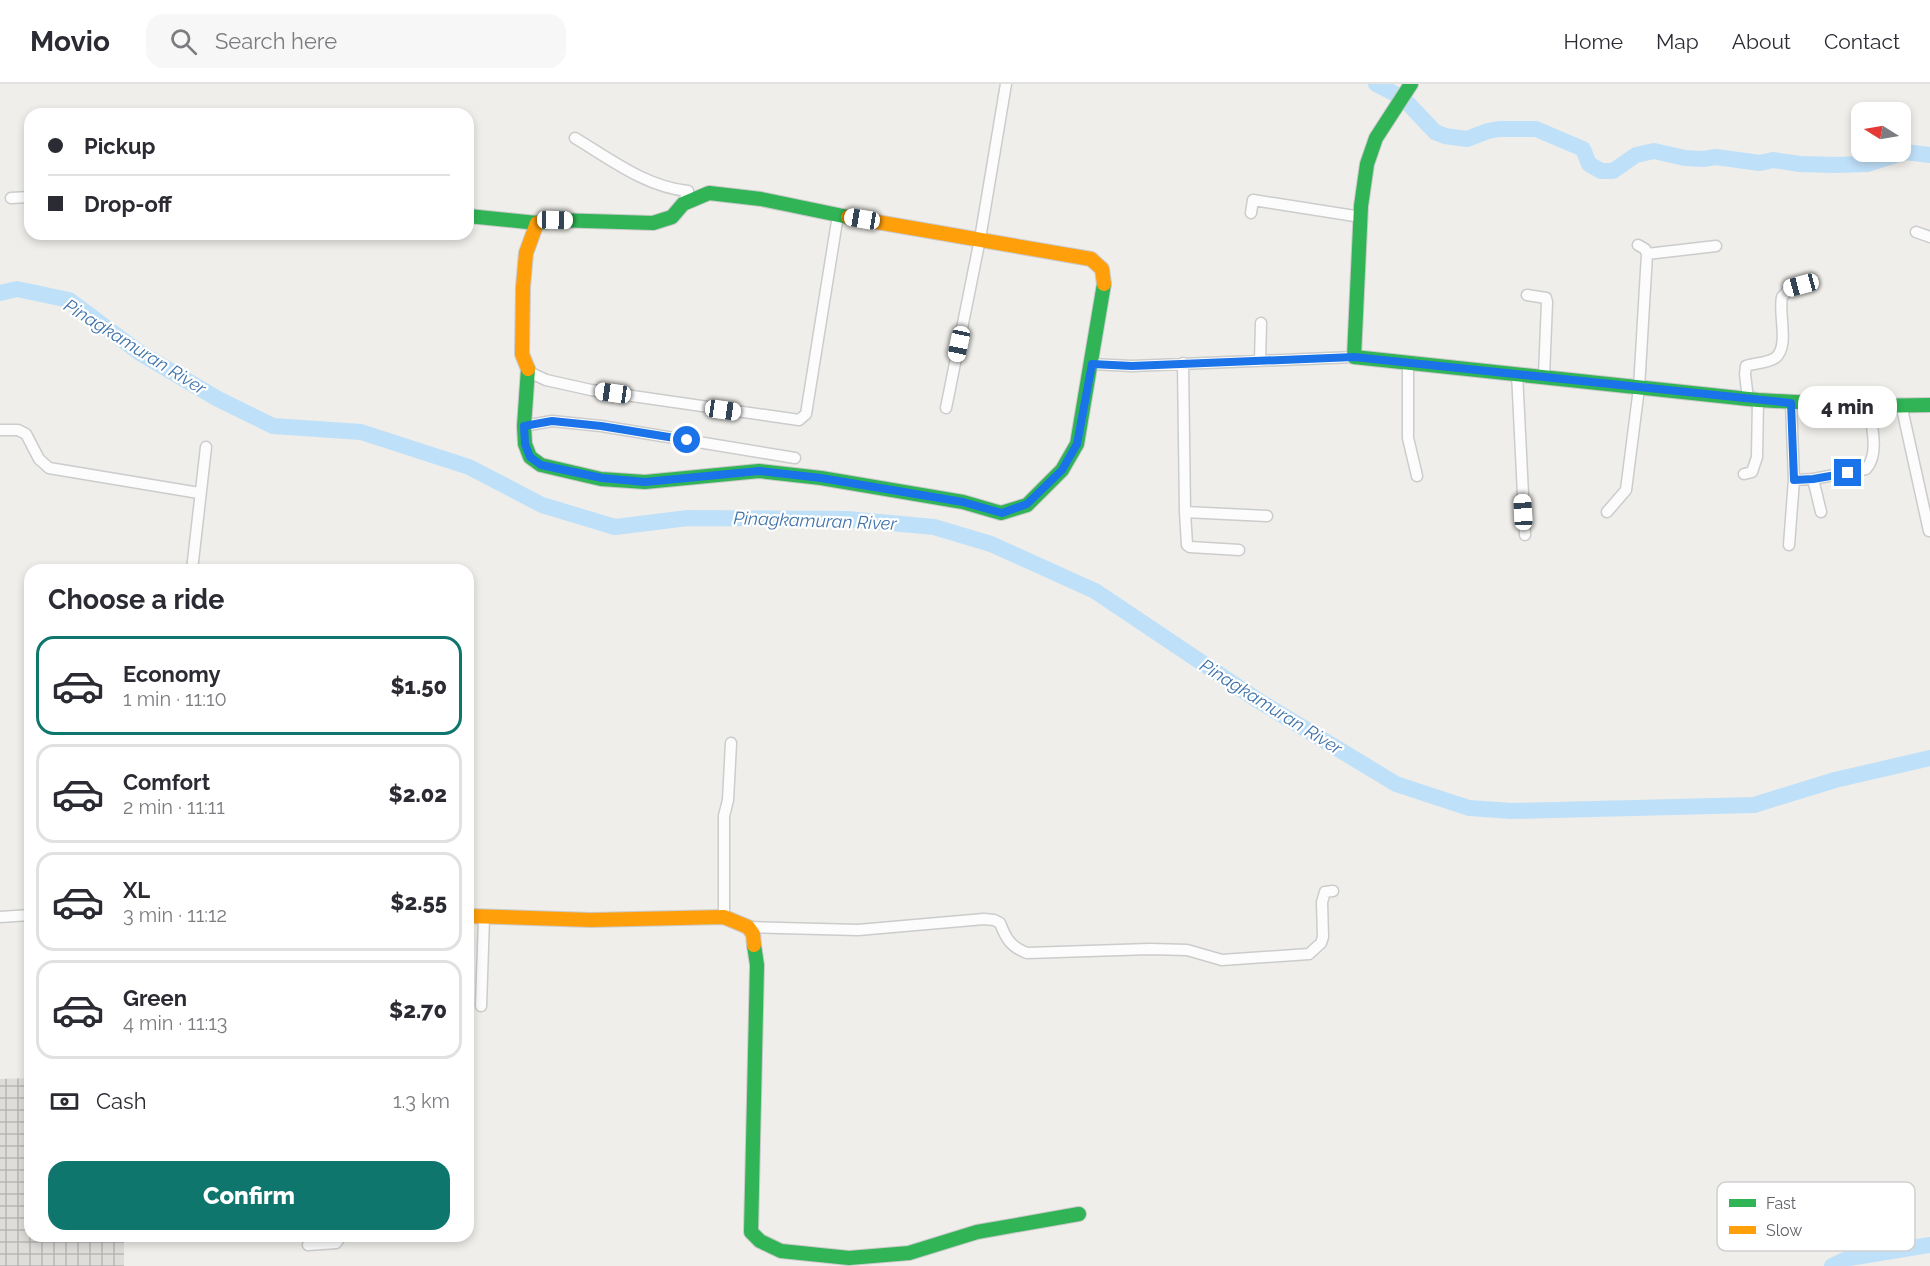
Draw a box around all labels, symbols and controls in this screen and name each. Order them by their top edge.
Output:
search box [146,14,566,68]
text: Movio [30,25,110,58]
icon: search [167,25,200,58]
text: Search here [215,28,337,54]
text: Home [1564,29,1623,54]
text: Map [1656,29,1699,54]
text: About [1732,29,1791,54]
text: Contact [1824,29,1900,54]
north arrow [1851,102,1911,162]
map controls [1851,102,1911,162]
text: Pickup [84,133,156,159]
text: Drop-off [84,191,172,217]
car [843,207,881,231]
car [537,211,573,229]
car [1781,272,1821,298]
water label: Pinagkamuran River [60,294,211,399]
car [946,325,972,363]
car [594,382,632,404]
callout: 4 min [1798,386,1898,428]
text: 4 min [1821,395,1874,419]
car [704,399,742,421]
route start [673,426,700,453]
route end [1834,459,1861,486]
car [1513,494,1533,530]
water label: Pinagkamuran River [733,507,898,534]
text: Choose a ride [48,584,224,615]
water label: Pinagkamuran River [1196,654,1347,759]
icon: car [51,659,105,713]
text: Economy [123,661,221,687]
text: $1.50 [390,673,447,699]
text: 1 min · 11:10 [123,687,227,711]
icon: car [51,767,105,821]
text: Comfort [123,769,210,795]
text: $2.02 [389,781,447,807]
text: 2 min · 11:11 [123,795,225,819]
icon: car [51,875,105,929]
text: XL [123,877,150,903]
text: $2.55 [390,889,447,915]
text: 3 min · 11:12 [123,903,227,927]
icon: car [51,983,105,1037]
text: Green [123,985,187,1011]
text: $2.70 [389,997,447,1023]
text: 4 min · 11:13 [123,1011,228,1035]
icon: cash [48,1085,81,1118]
text: Cash [96,1088,147,1114]
text: 1.3 km [393,1089,450,1113]
button: Confirm [48,1161,450,1230]
legend [1717,1182,1915,1251]
text: Fast [1766,1194,1797,1213]
text: Slow [1766,1221,1802,1240]

